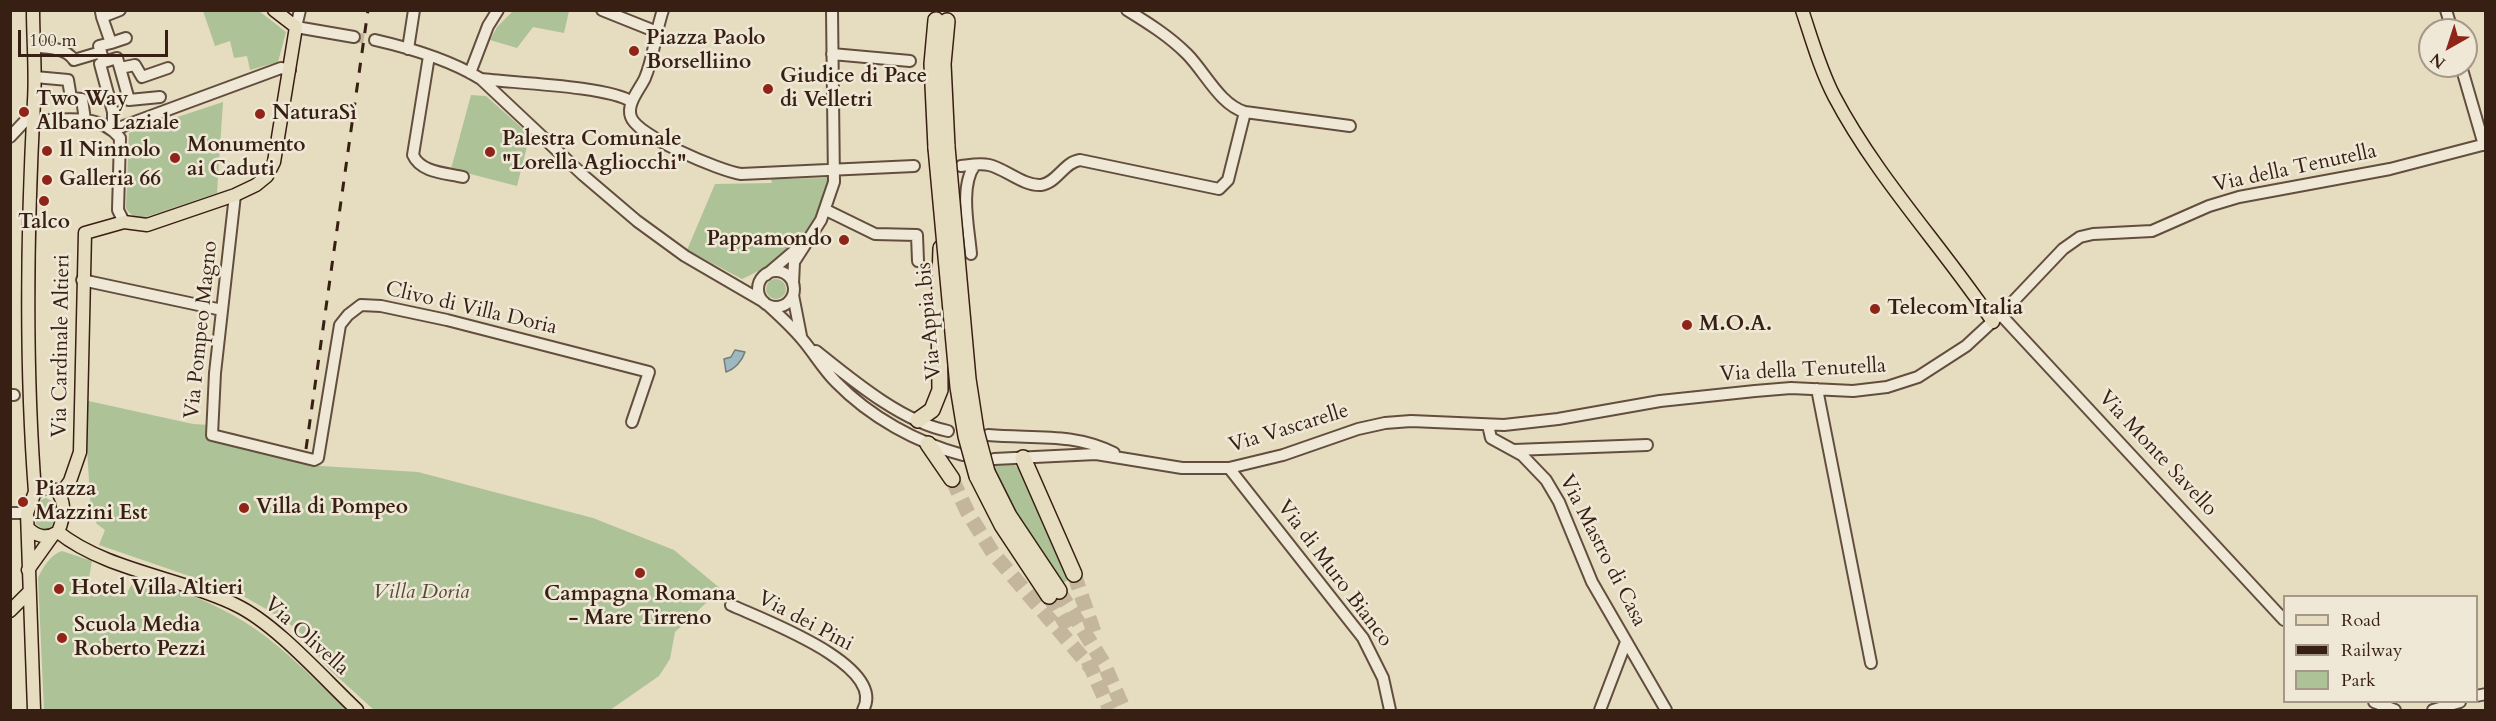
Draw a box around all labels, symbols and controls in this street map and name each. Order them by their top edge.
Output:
scale bar [21,18,171,56]
north arrow [2418,18,2478,78]
place label: Piazza Paolo Borselliino [646,26,765,76]
text: 100 m [29,28,77,53]
marker: Piazza Paolo Borselliino [627,44,641,58]
text: N [2426,48,2450,73]
place label: Giudice di Pace di Velletri [780,64,927,114]
marker: Giudice di Pace di Velletri [761,82,775,96]
place label: Two Way Albano Laziale [36,87,179,137]
place label: NaturaSì [272,101,357,127]
marker: Two Way Albano Laziale [17,105,31,119]
marker: NaturaSì [253,107,267,121]
place label: Palestra Comunale "Lorella Agliocchi" [502,127,687,177]
place label: Monumento ai Caduti [187,133,306,183]
place label: Il Ninnolo [59,138,160,164]
street label: Via della Tenutella [2211,139,2379,199]
marker: Il Ninnolo [40,144,54,158]
marker: Palestra Comunale "Lorella Agliocchi" [483,145,497,159]
marker: Monumento ai Caduti [168,151,182,165]
place label: Galleria 66 [59,167,161,193]
marker: Galleria 66 [40,173,54,187]
marker: Talco [37,194,51,208]
place label: Talco [18,210,70,236]
place label: Pappamondo [707,227,832,253]
marker: Pappamondo [837,233,851,247]
street label: Via Pompeo Magno [180,240,224,420]
street label: Via Cardinale Altieri [48,254,76,438]
street label: Via Appia bis [912,261,948,381]
street label: Clivo di Villa Doria [383,277,559,341]
place label: Telecom Italia [1887,296,2023,322]
marker: Telecom Italia [1868,302,1882,316]
place label: M.O.A. [1699,312,1772,338]
marker: M.O.A. [1680,318,1694,332]
street label: Via della Tenutella [1719,354,1887,388]
street label: Via Monte Savello [2092,386,2222,522]
street label: Via Vascarelle [1226,399,1352,459]
street label: Via Mastro di Casa [1553,471,1651,631]
place label: Piazza Mazzini Est [35,477,147,527]
marker: Piazza Mazzini Est [16,495,30,509]
place label: Villa di Pompeo [256,495,408,521]
street label: Via di Muro Bianco [1271,496,1397,652]
marker: Villa di Pompeo [237,501,251,515]
marker: Campagna Romana - Mare Tirreno [633,566,647,580]
place label: Hotel Villa Altieri [71,576,243,602]
park label: Villa Doria [373,580,469,606]
marker: Hotel Villa Altieri [52,582,66,596]
place label: Campagna Romana - Mare Tirreno [544,582,736,632]
street label: Via dei Pini [753,586,857,658]
street label: Via Olivella [258,592,354,682]
legend [2283,595,2478,703]
text: Road [2341,608,2381,633]
place label: Scuola Media Roberto Pezzi [74,613,206,663]
marker: Scuola Media Roberto Pezzi [55,631,69,645]
text: Railway [2341,638,2403,663]
text: Park [2341,668,2376,693]

